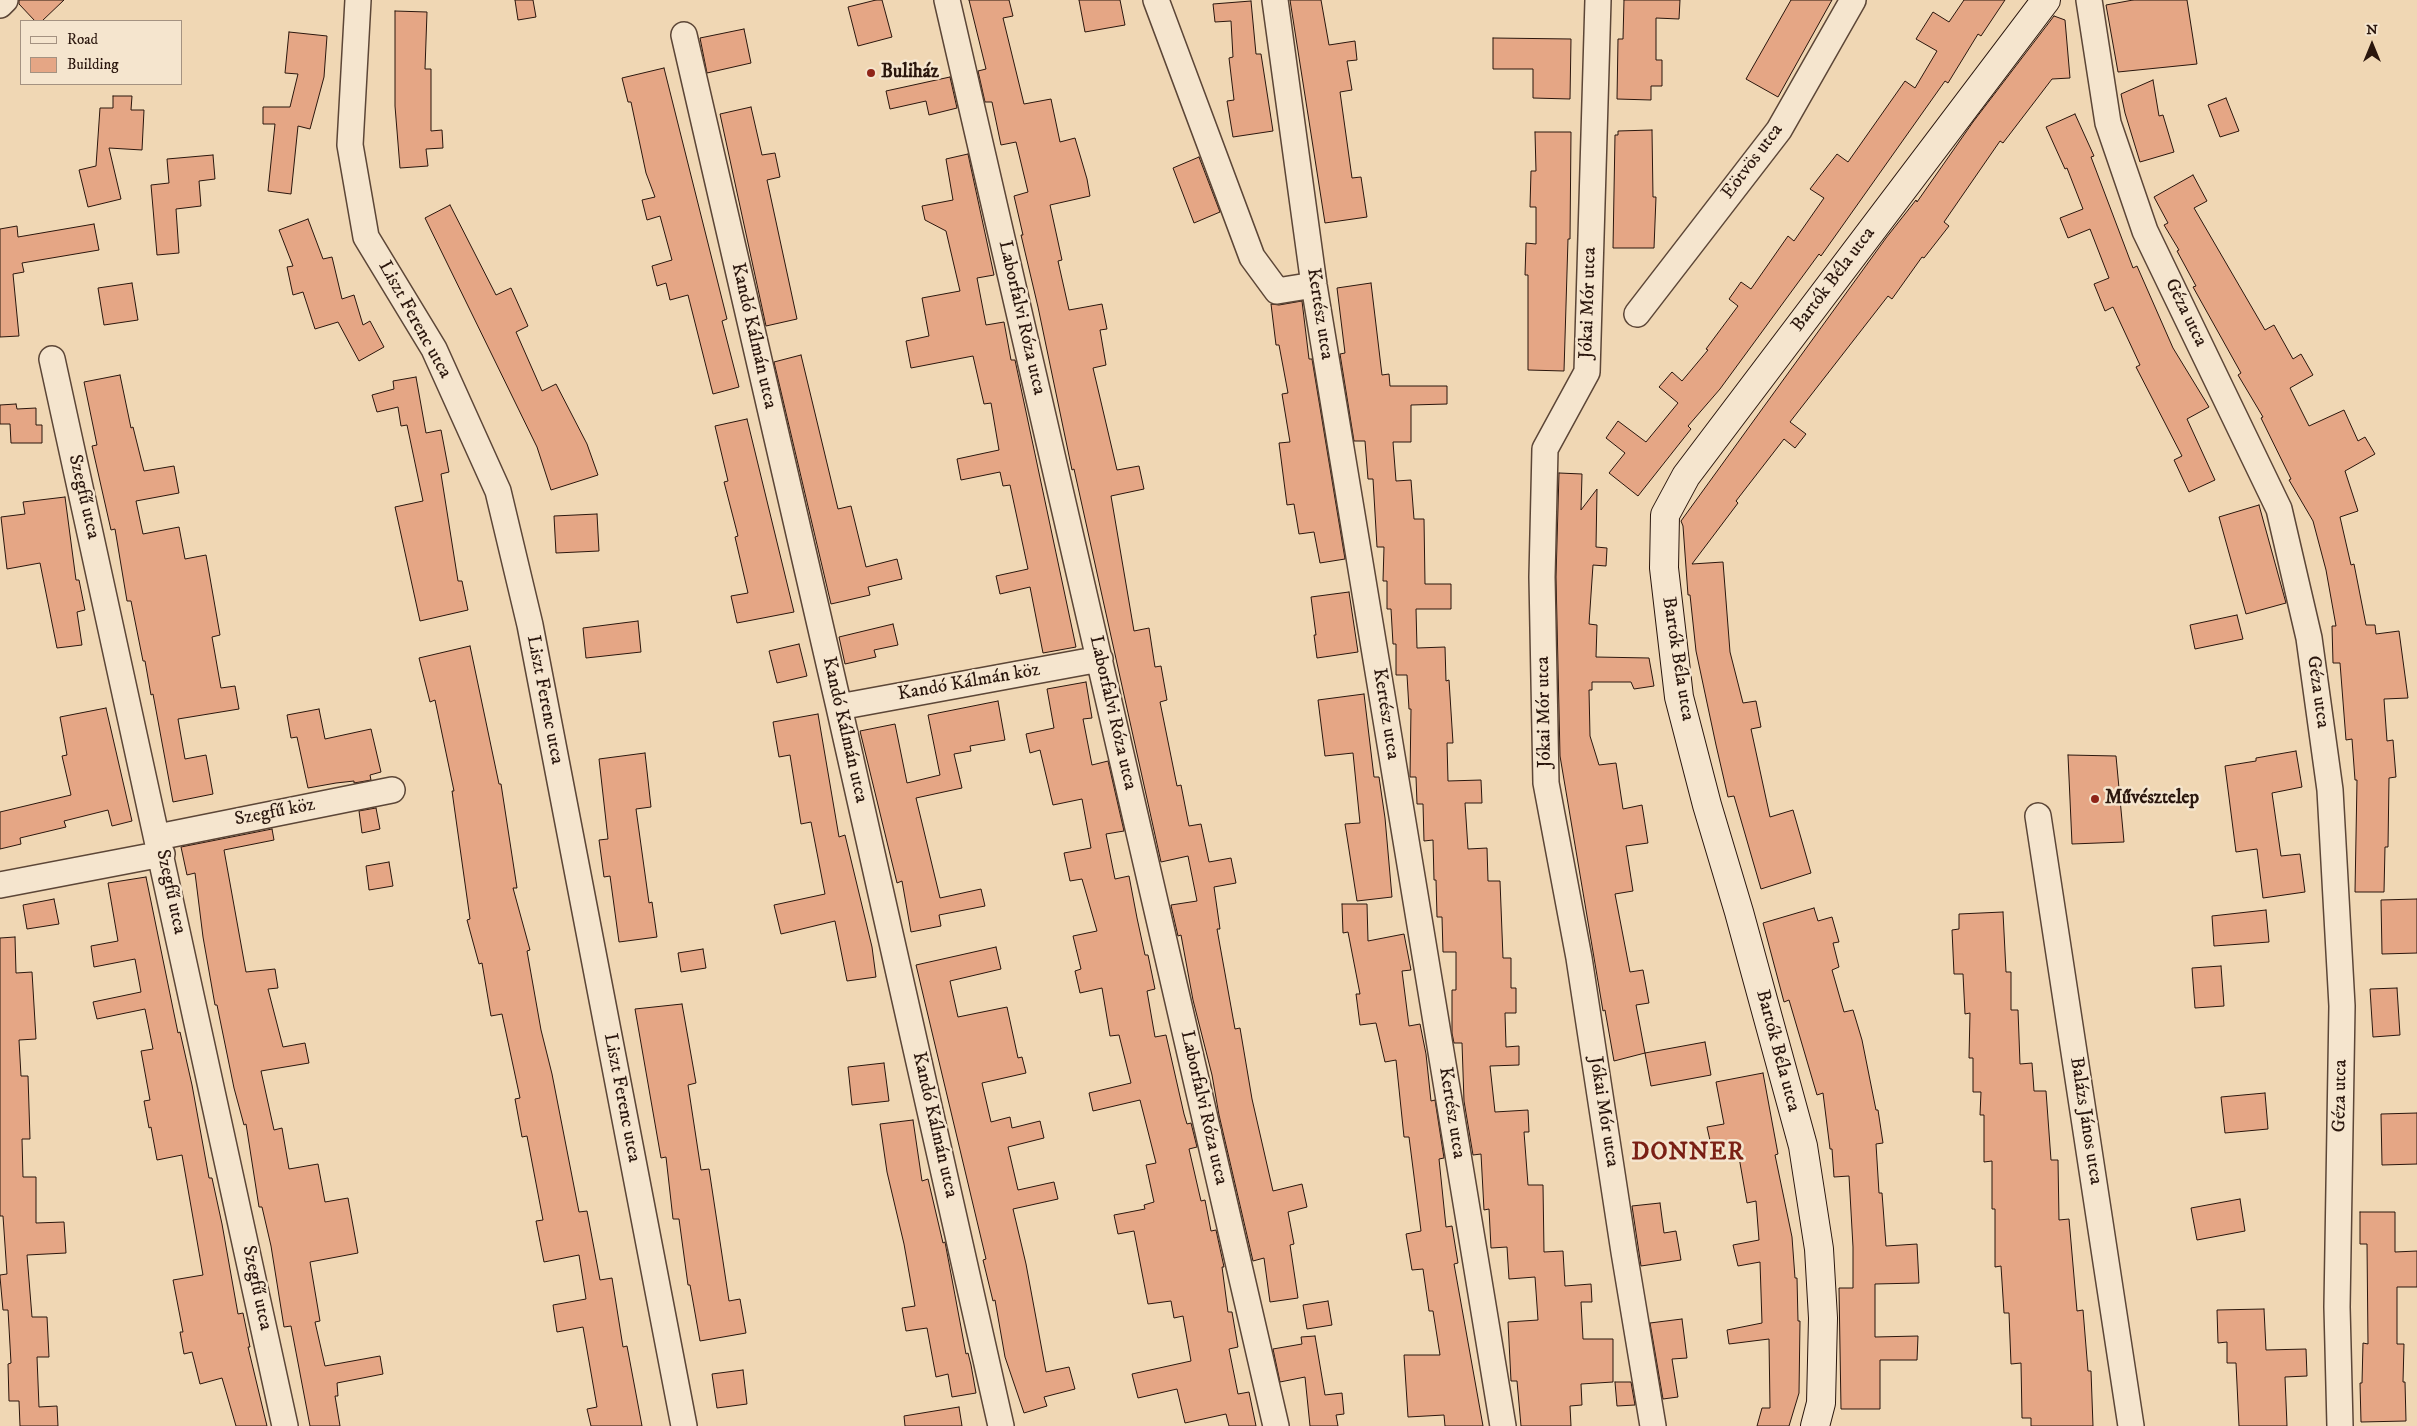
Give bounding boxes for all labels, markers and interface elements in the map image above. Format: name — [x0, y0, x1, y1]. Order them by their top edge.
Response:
legend — [20, 20, 182, 85]
north arrow — [2347, 20, 2397, 70]
text: N — [2366, 21, 2378, 39]
text: Road — [67, 30, 98, 49]
text: Building — [67, 55, 119, 74]
place label: Buliház — [881, 62, 939, 84]
marker: Buliház — [865, 67, 877, 79]
street label: Eötvös utca — [1717, 120, 1789, 204]
street label: Bartók Béla utca — [1787, 223, 1881, 337]
street label: Laborfalvi Róza utca — [992, 239, 1050, 397]
street label: Jókai Mór utca — [1576, 247, 1602, 359]
street label: Liszt Ferenc utca — [372, 257, 456, 383]
street label: Kandó Kálmán utca — [725, 261, 781, 411]
street label: Kertész utca — [1301, 267, 1337, 361]
street label: Géza utca — [2159, 275, 2211, 351]
street label: Szegfű utca — [62, 453, 104, 541]
street label: Bartók Béla utca — [1656, 595, 1698, 723]
street label: Liszt Ferenc utca — [520, 634, 568, 766]
street label: Laborfalvi Róza utca — [1083, 634, 1141, 792]
street label: Géza utca — [2301, 654, 2333, 730]
street label: Kandó Kálmán utca — [816, 655, 872, 805]
street label: Jókai Mór utca — [1533, 656, 1557, 768]
street label: Kandó Kálmán köz — [896, 659, 1042, 707]
street label: Kertész utca — [1367, 667, 1403, 761]
place label: Művésztelep — [2105, 788, 2199, 810]
marker: Művésztelep — [2089, 793, 2101, 805]
street label: Szegfű köz — [233, 794, 317, 832]
street label: Szegfű utca — [150, 848, 190, 936]
street label: Bartók Béla utca — [1750, 988, 1804, 1114]
street label: Laborfalvi Róza utca — [1174, 1029, 1232, 1187]
street label: Liszt Ferenc utca — [597, 1032, 645, 1164]
street label: Kandó Kálmán utca — [906, 1050, 962, 1200]
street label: Jókai Mór utca — [1583, 1055, 1623, 1169]
street label: Balázs János utca — [2064, 1056, 2106, 1186]
street label: Géza utca — [2329, 1059, 2353, 1133]
street label: Kertész utca — [1433, 1066, 1469, 1160]
district label: DONNER — [1631, 1140, 1745, 1168]
street label: Szegfű utca — [236, 1244, 276, 1332]

